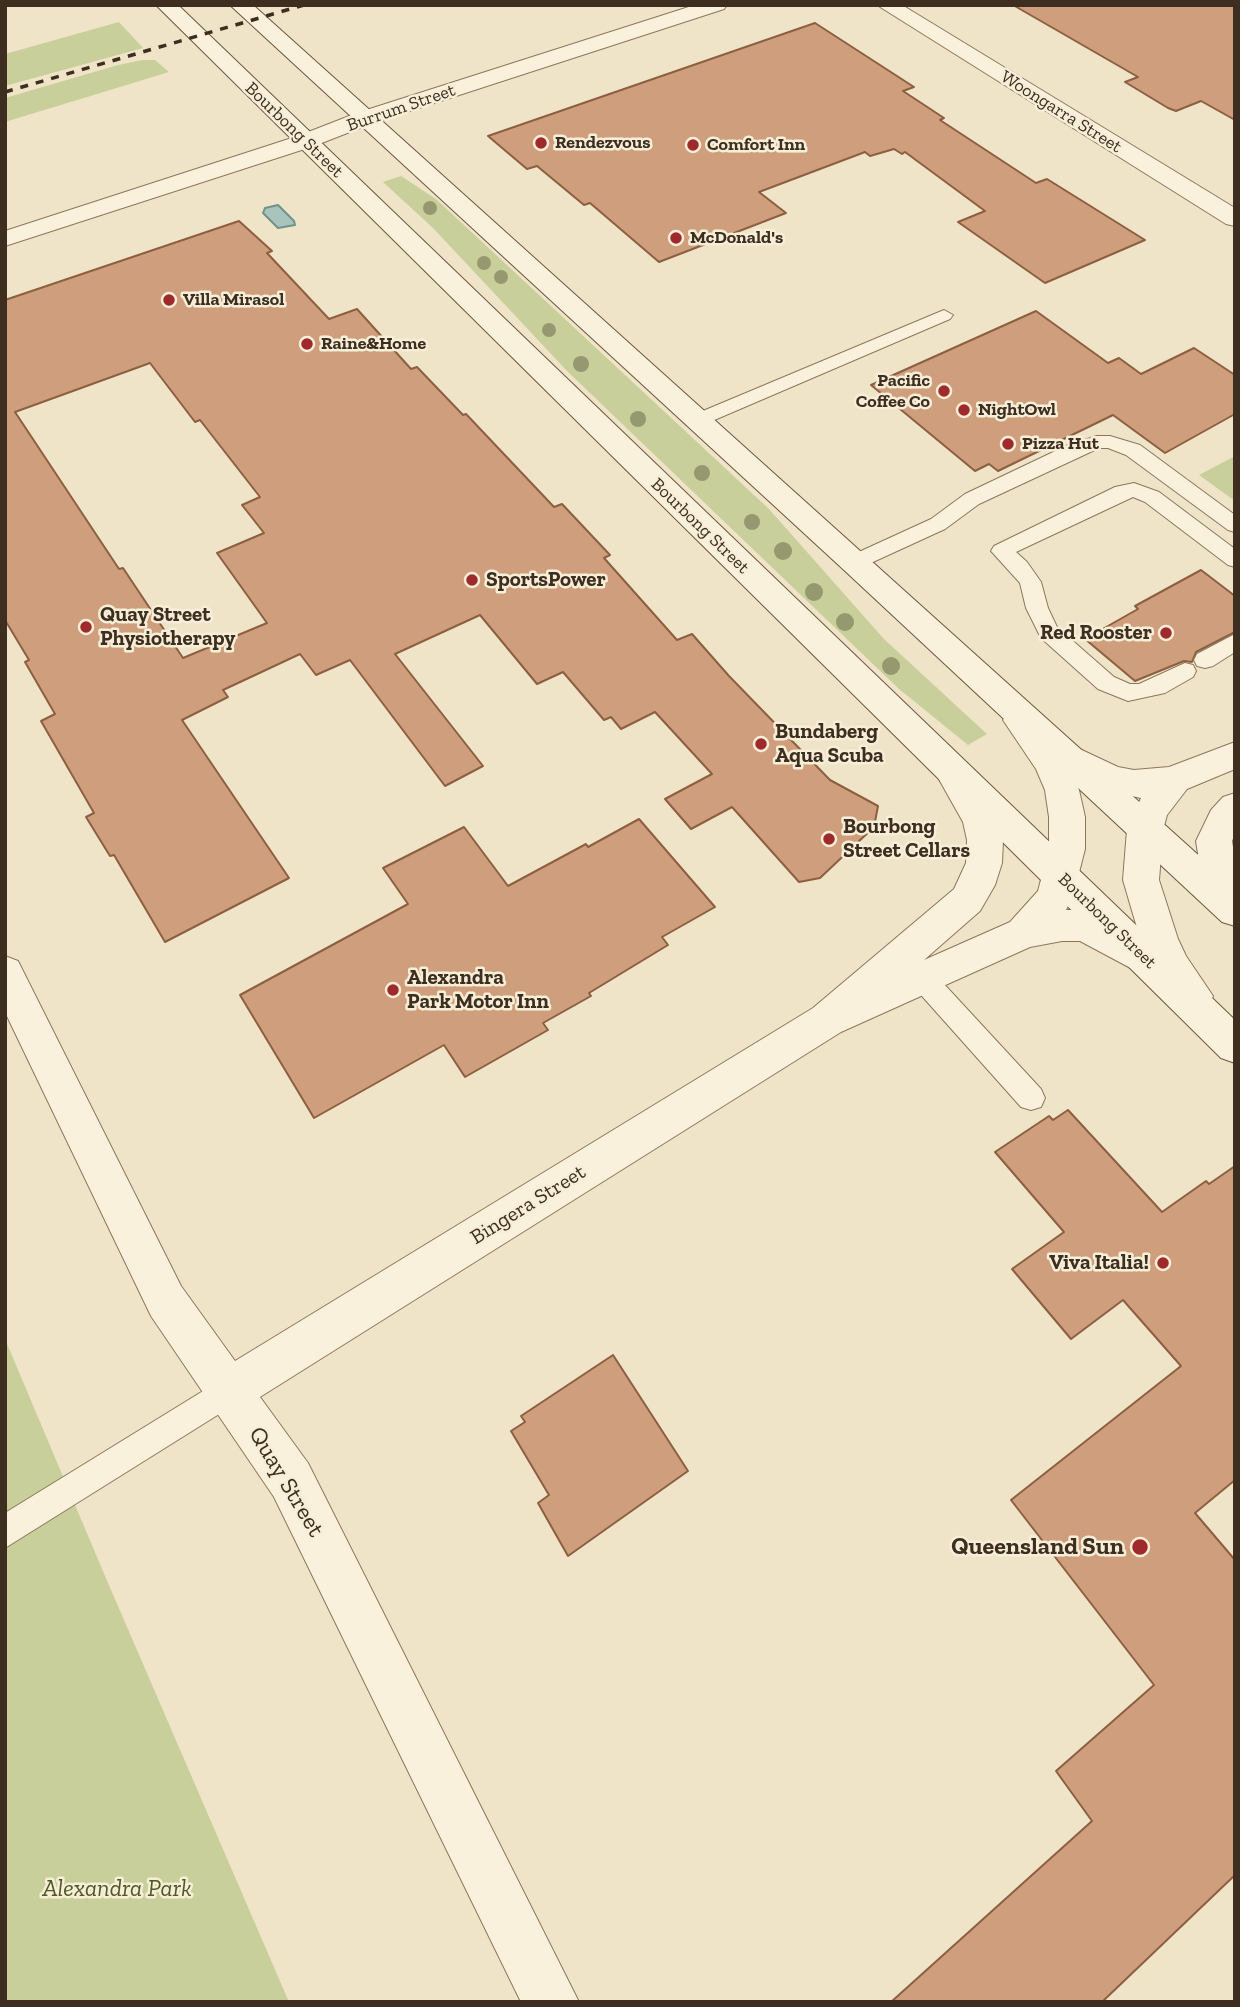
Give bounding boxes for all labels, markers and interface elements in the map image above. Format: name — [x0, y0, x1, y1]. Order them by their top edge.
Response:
street label: Woongarra Street — [996, 66, 1126, 158]
street label: Bourbong Street — [240, 78, 348, 182]
street label: Burrum Street — [344, 79, 458, 137]
place label: Rendezvous — [555, 132, 651, 154]
place label: Comfort Inn — [707, 134, 805, 156]
marker: Rendezvous — [533, 135, 549, 151]
marker: Comfort Inn — [685, 137, 701, 153]
place label: McDonald's — [690, 227, 783, 249]
marker: McDonald's — [668, 230, 684, 246]
place label: Villa Mirasol — [183, 289, 284, 311]
marker: Villa Mirasol — [161, 292, 177, 308]
place label: Raine&Home — [321, 333, 426, 355]
marker: Raine&Home — [299, 336, 315, 352]
place label: Pacific Coffee Co — [856, 370, 930, 412]
marker: Pacific Coffee Co — [936, 383, 952, 399]
place label: NightOwl — [978, 399, 1056, 421]
marker: NightOwl — [956, 402, 972, 418]
place label: Pizza Hut — [1022, 433, 1099, 455]
marker: Pizza Hut — [1000, 436, 1016, 452]
street label: Bourbong Street — [646, 474, 754, 578]
place label: SportsPower — [486, 567, 606, 593]
marker: SportsPower — [464, 572, 480, 588]
place label: Quay Street Physiotherapy — [100, 602, 235, 652]
marker: Quay Street Physiotherapy — [78, 619, 94, 635]
place label: Red Rooster — [1040, 620, 1152, 646]
marker: Red Rooster — [1158, 625, 1174, 641]
place label: Bundaberg Aqua Scuba — [775, 719, 884, 769]
marker: Bundaberg Aqua Scuba — [753, 736, 769, 752]
place label: Bourbong Street Cellars — [843, 814, 970, 864]
marker: Bourbong Street Cellars — [821, 831, 837, 847]
street label: Bourbong Street — [1053, 869, 1161, 973]
place label: Alexandra Park Motor Inn — [407, 965, 549, 1015]
marker: Alexandra Park Motor Inn — [385, 982, 401, 998]
street label: Bingera Street — [466, 1160, 590, 1250]
place label: Viva Italia! — [1049, 1250, 1149, 1276]
marker: Viva Italia! — [1155, 1255, 1171, 1271]
street label: Quay Street — [242, 1422, 330, 1542]
place label: Queensland Sun — [951, 1533, 1124, 1561]
marker: Queensland Sun — [1130, 1537, 1150, 1557]
park label: Alexandra Park — [42, 1875, 192, 1903]

